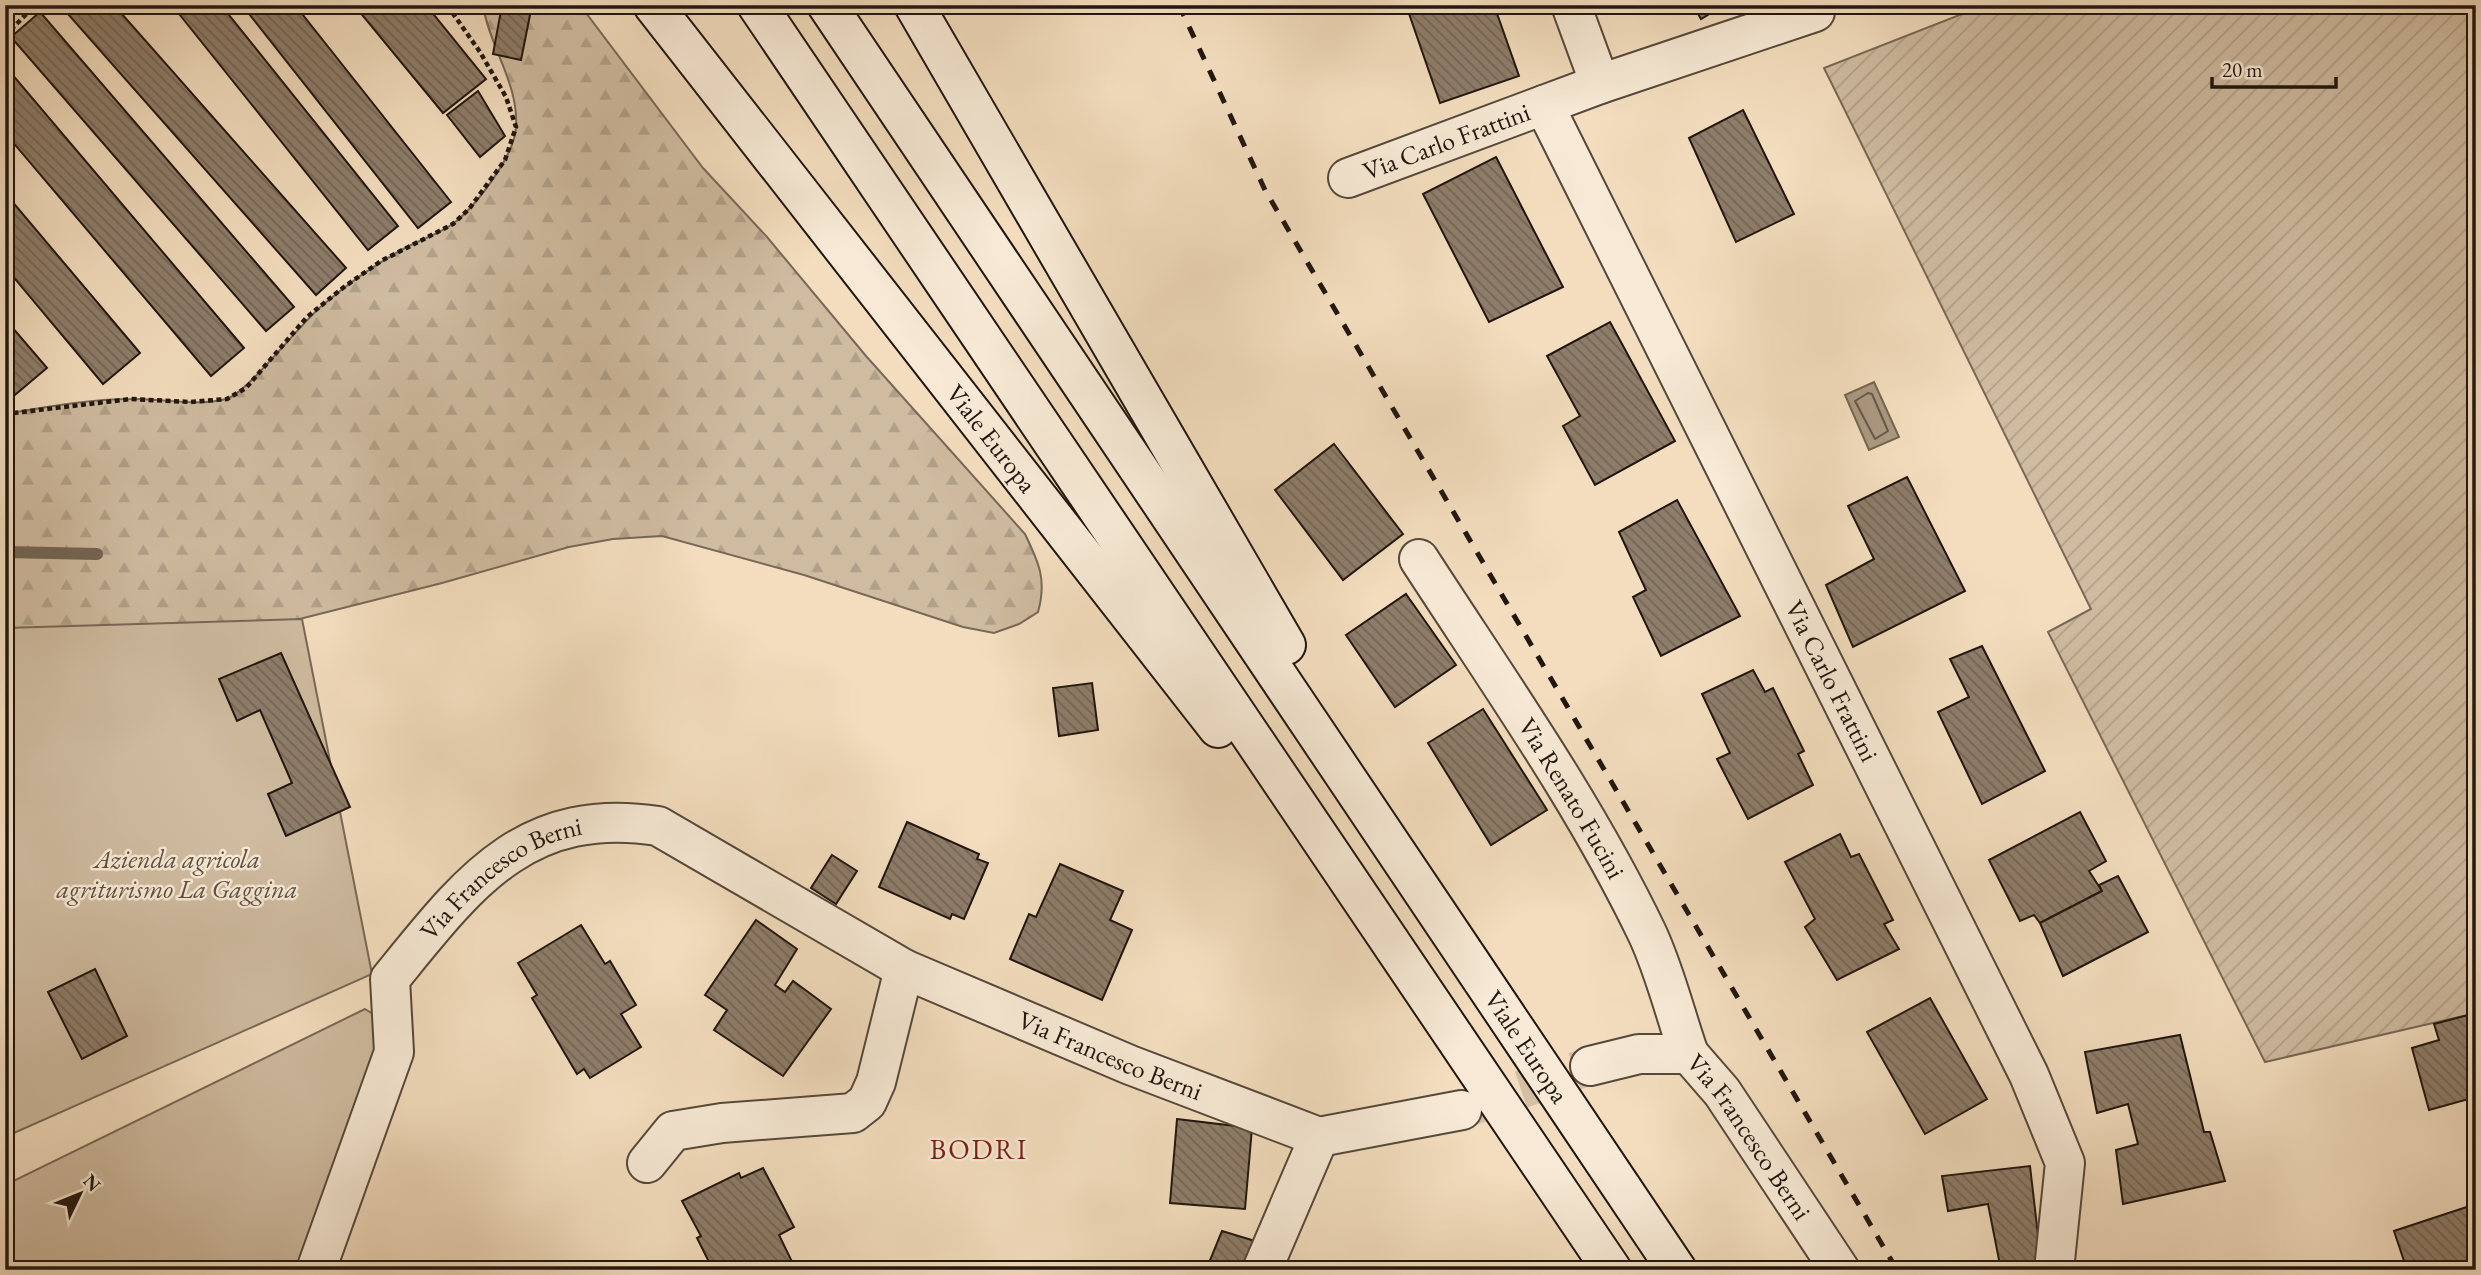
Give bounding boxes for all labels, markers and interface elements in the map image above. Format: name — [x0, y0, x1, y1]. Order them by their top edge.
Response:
scale bar — [2212, 46, 2336, 90]
text: 20 m — [2222, 56, 2263, 83]
street label: Via Carlo Frattini — [1358, 95, 1535, 188]
street label: Viale Europa — [939, 377, 1045, 500]
street label: Via Carlo Frattini — [1777, 595, 1887, 767]
street label: Via Renato Fucini — [1510, 711, 1633, 885]
street label: Via Francesco Berni — [412, 809, 585, 947]
park label: Azienda agricola agriturismo La Gaggina — [56, 842, 297, 906]
street label: Viale Europa — [1477, 984, 1577, 1110]
street label: Via Francesco Berni — [1013, 1002, 1207, 1108]
street label: Via Francesco Berni — [1679, 1046, 1819, 1227]
district label: BODRI — [930, 1131, 1028, 1167]
north arrow — [46, 1160, 116, 1230]
text: N — [78, 1169, 107, 1197]

